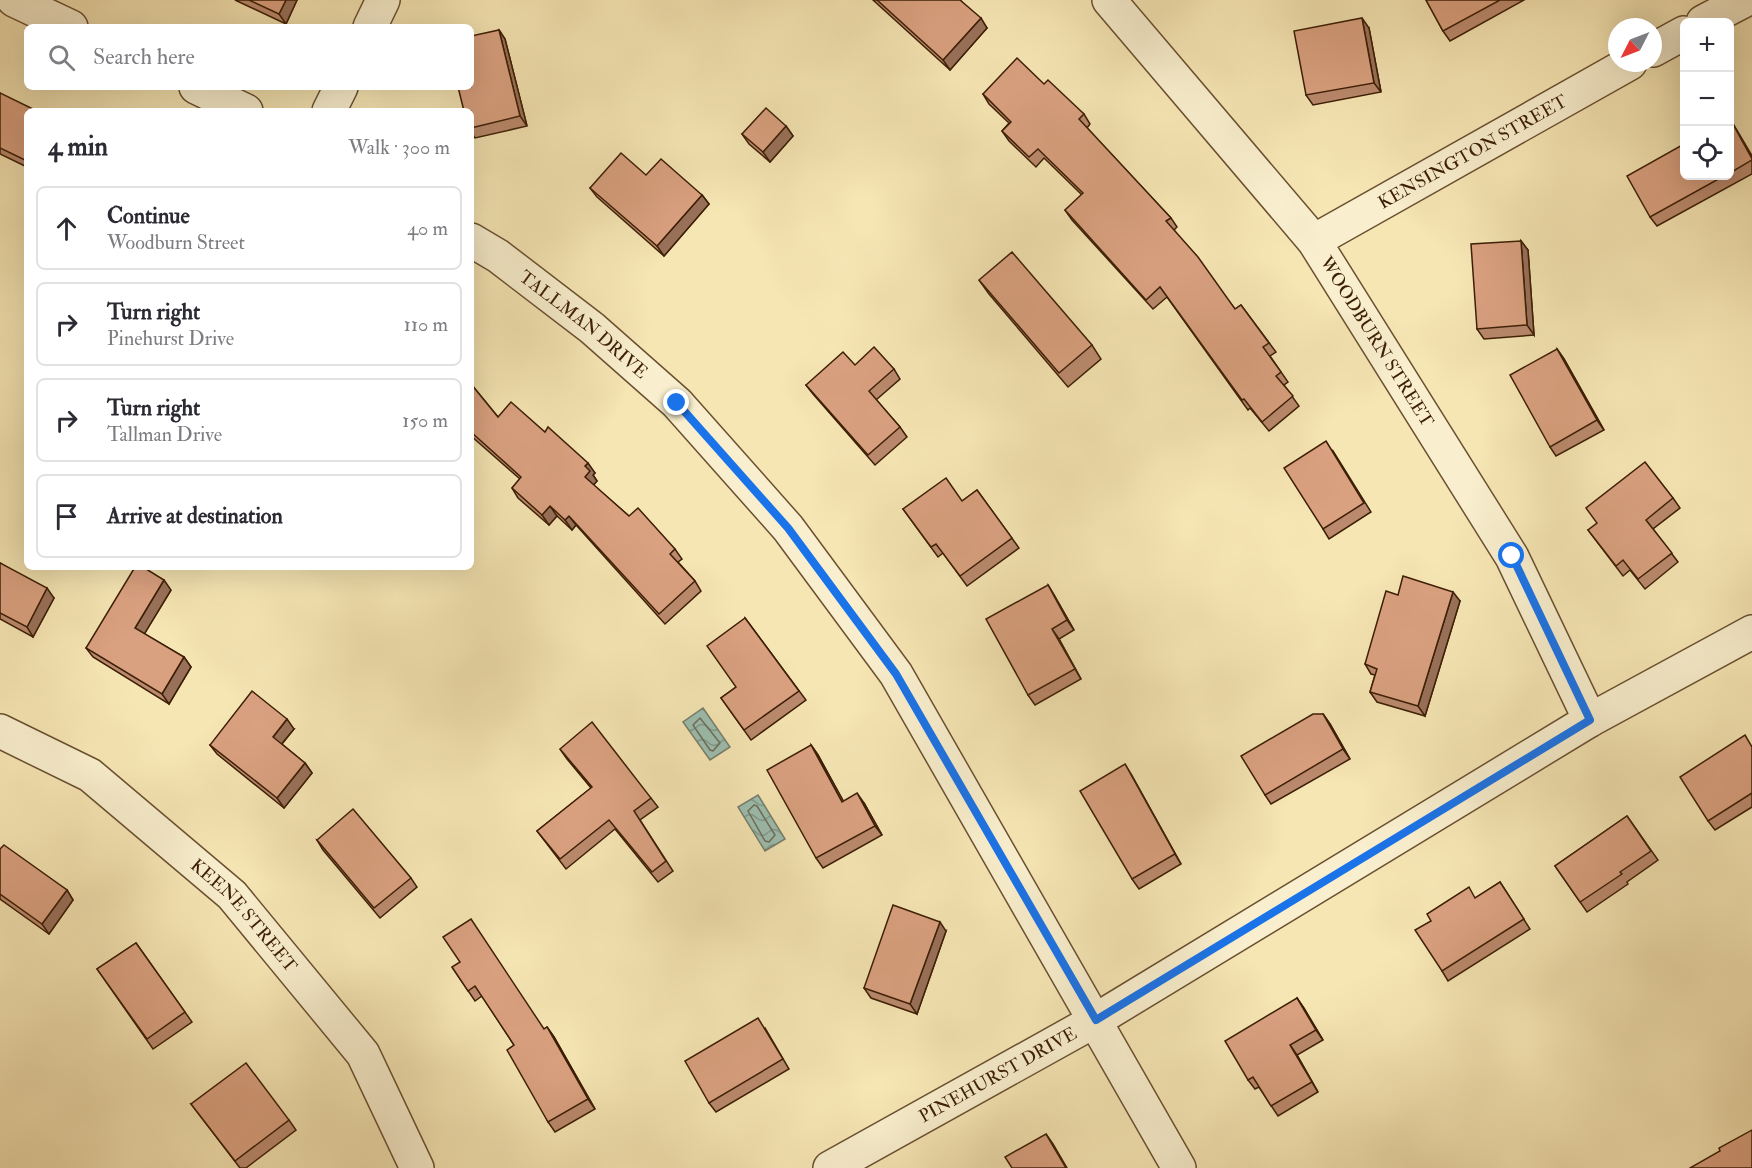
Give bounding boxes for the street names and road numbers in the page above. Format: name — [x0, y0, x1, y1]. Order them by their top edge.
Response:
street label: KENSINGTON STREET — [1374, 89, 1572, 214]
street label: WOODBURN STREET — [1314, 251, 1439, 432]
street label: TALLMAN DRIVE — [514, 265, 652, 384]
street label: KEENE STREET — [186, 854, 302, 978]
street label: PINEHURST DRIVE — [915, 1022, 1081, 1128]

